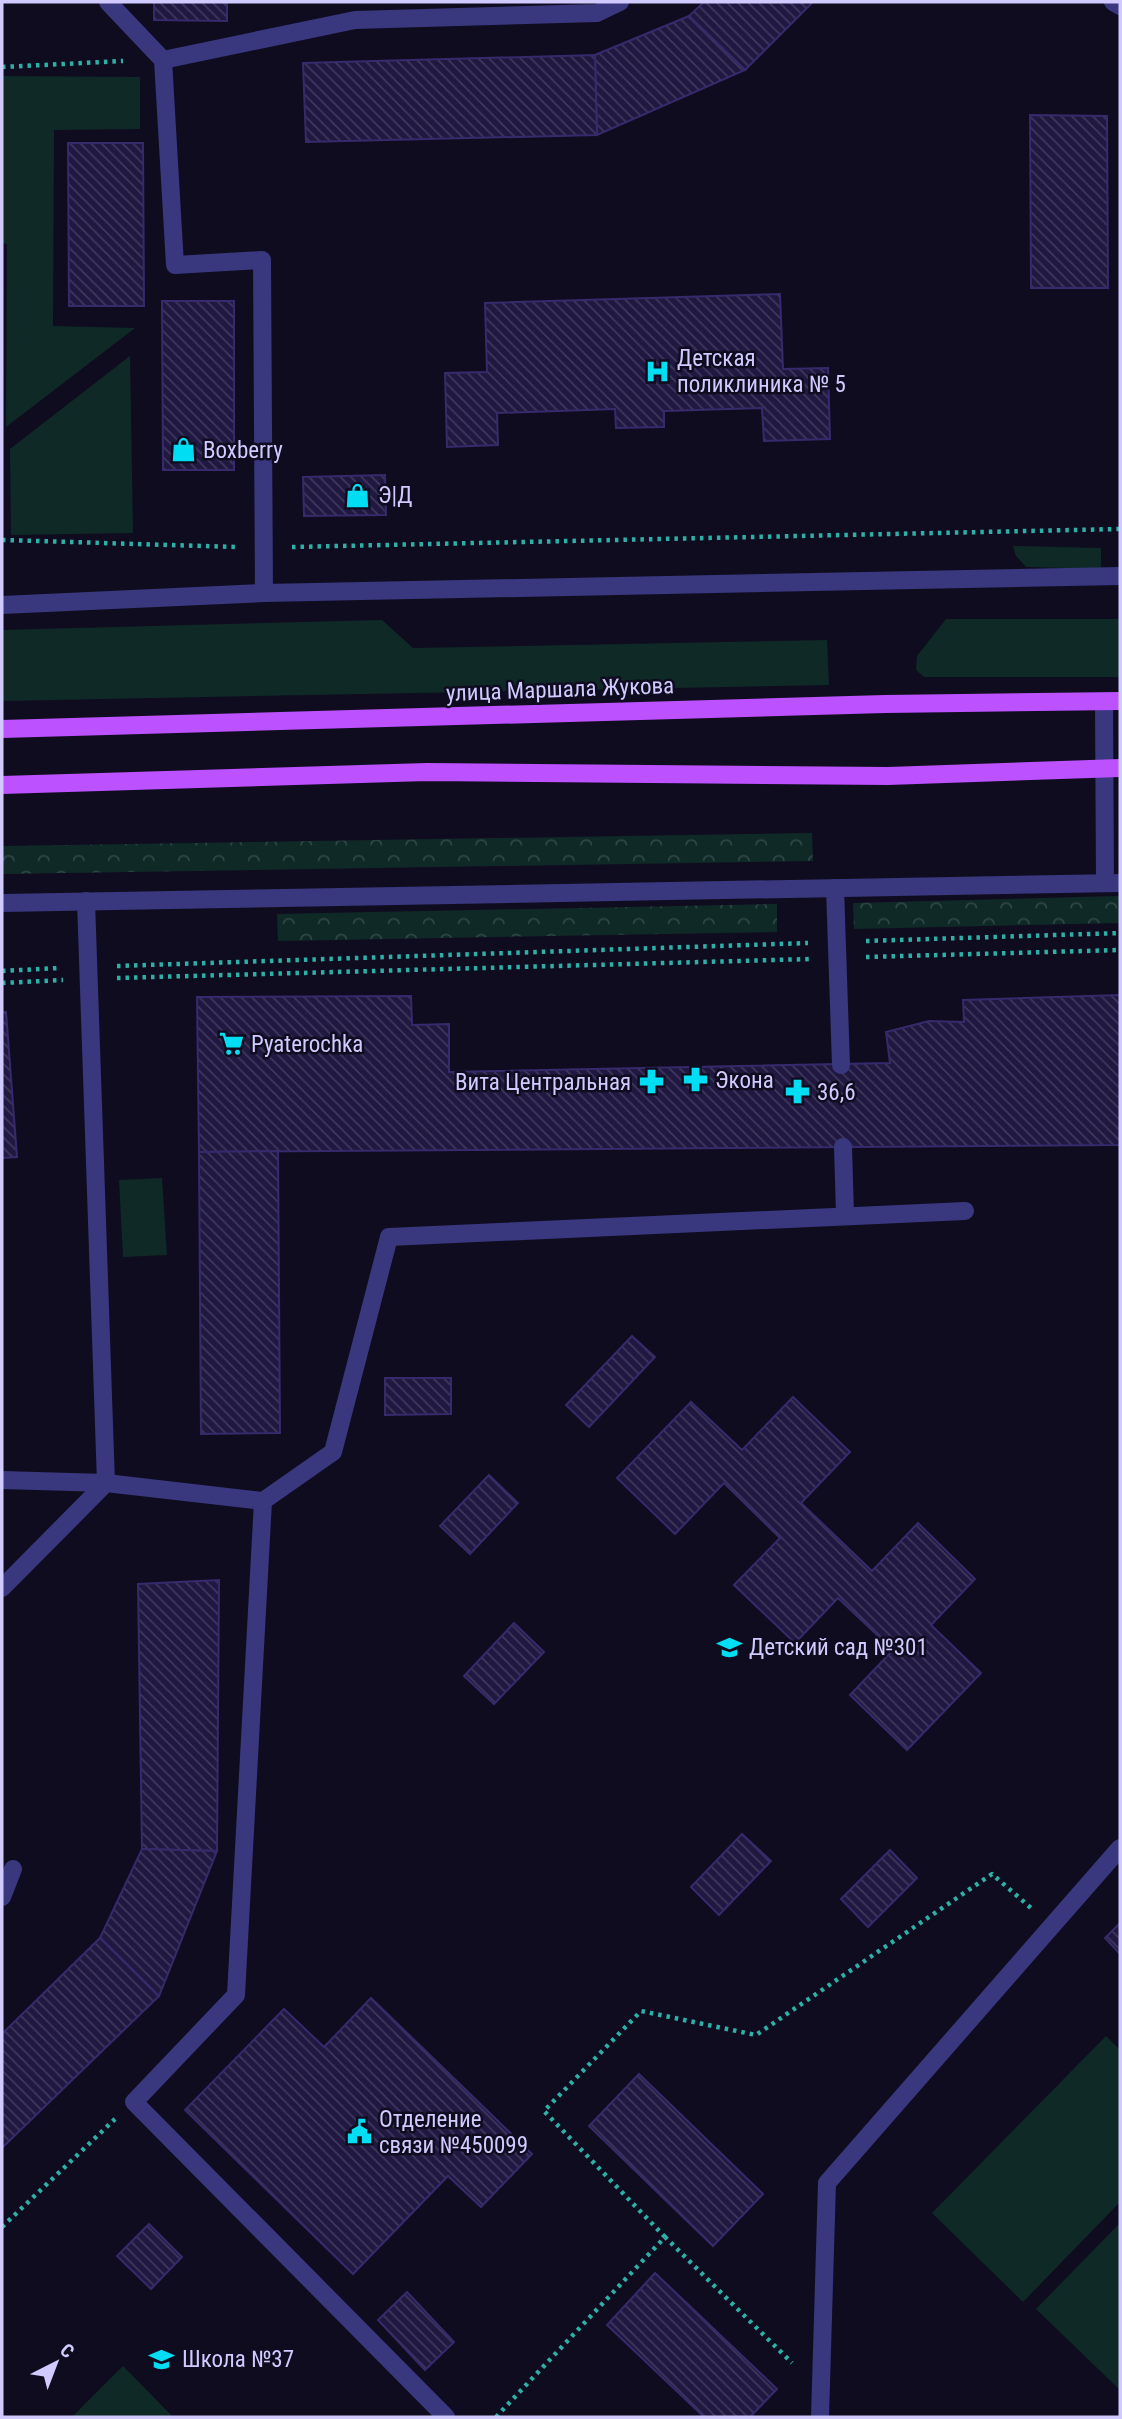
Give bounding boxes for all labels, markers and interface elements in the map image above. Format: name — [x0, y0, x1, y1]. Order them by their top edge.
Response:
place label: Детская поликлиника № 5 — [677, 345, 846, 398]
hospital icon: Детская поликлиника № 5 — [643, 357, 671, 385]
shop icon: Boxberry — [169, 436, 197, 464]
place label: Boxberry — [203, 437, 283, 464]
shop icon: Э|Д — [344, 481, 372, 509]
place label: Э|Д — [378, 482, 412, 509]
street label: улица Маршала Жукова — [445, 672, 675, 707]
supermarket icon: Pyaterochka — [217, 1030, 245, 1058]
place label: Pyaterochka — [251, 1031, 363, 1058]
pharmacy icon: Экона — [681, 1066, 709, 1094]
place label: Экона — [715, 1067, 774, 1094]
pharmacy icon: Вита Центральная — [637, 1068, 665, 1096]
place label: Вита Центральная — [455, 1069, 631, 1096]
pharmacy icon: 36,6 — [783, 1078, 811, 1106]
place label: 36,6 — [817, 1079, 856, 1106]
school or university icon: Детский сад №301 — [715, 1633, 743, 1661]
place label: Детский сад №301 — [749, 1634, 928, 1661]
place label: Отделение связи №450099 — [379, 2106, 528, 2159]
public building icon: Отделение связи №450099 — [345, 2118, 373, 2146]
north arrow — [21, 2328, 91, 2398]
text: С — [55, 2339, 79, 2363]
school or university icon: Школа №37 — [148, 2345, 176, 2373]
place label: Школа №37 — [182, 2346, 294, 2373]

